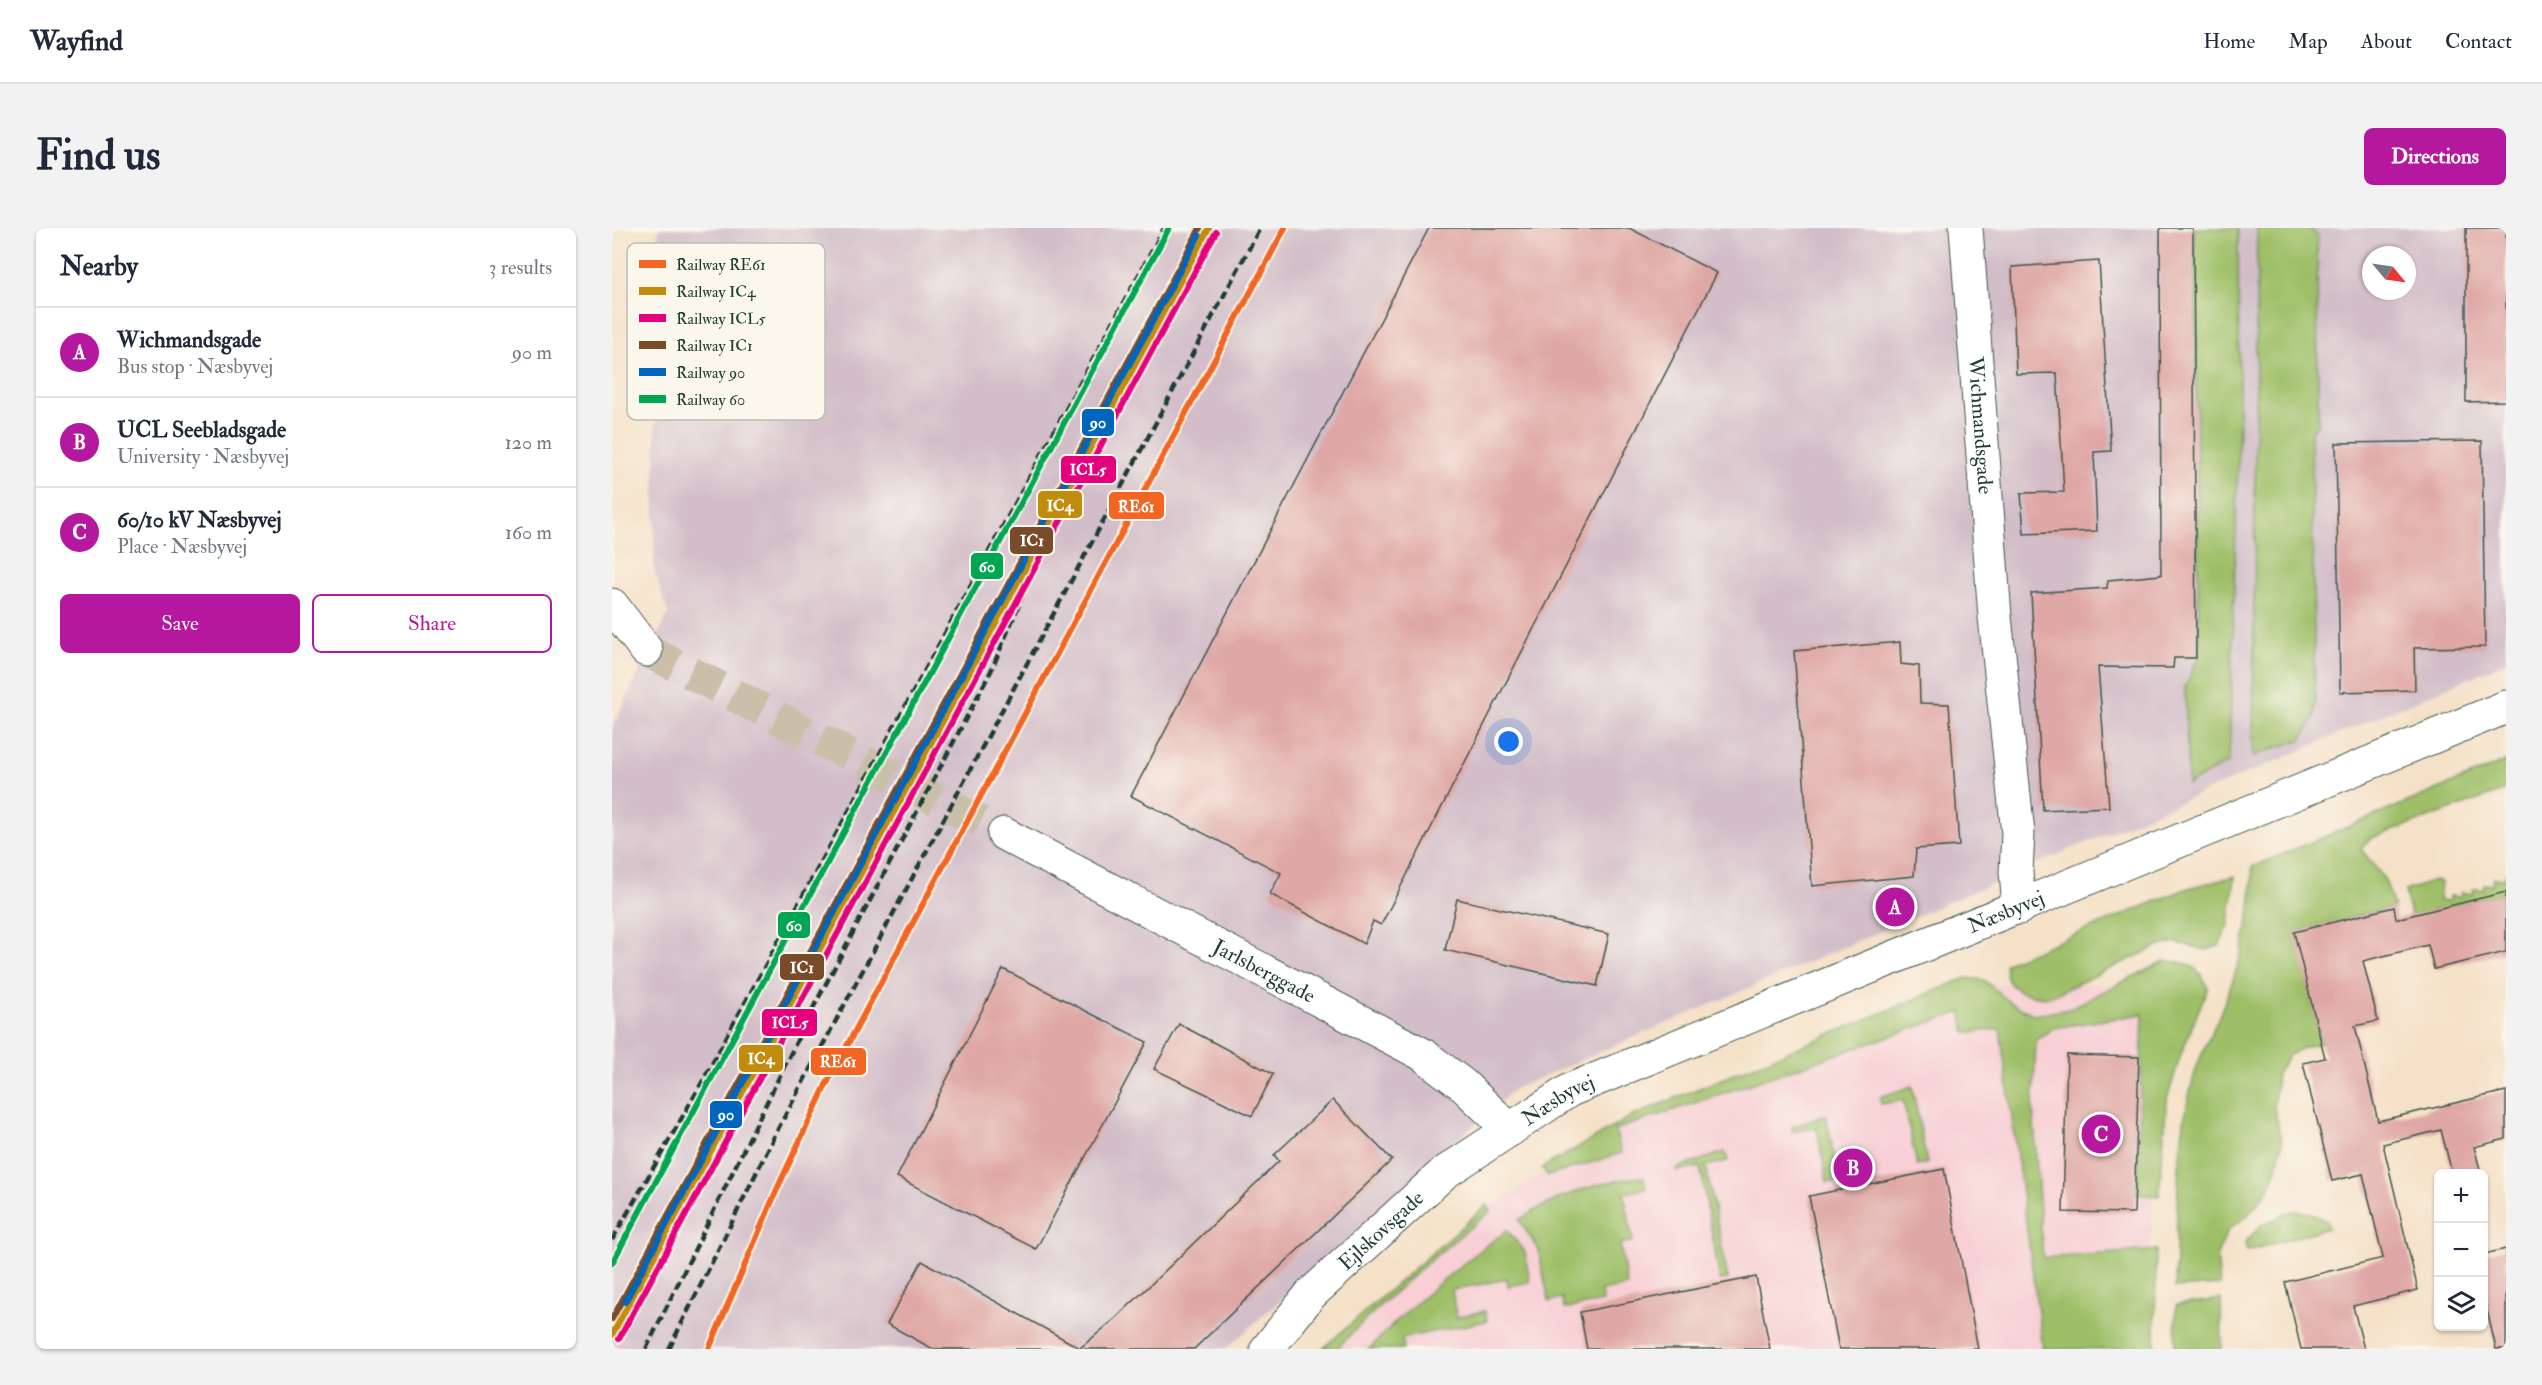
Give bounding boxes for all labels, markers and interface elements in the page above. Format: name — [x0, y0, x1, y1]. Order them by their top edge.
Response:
text: Wayfind — [30, 24, 123, 59]
text: Home — [2203, 28, 2255, 55]
text: Map — [2288, 28, 2328, 55]
text: About — [2361, 28, 2412, 55]
text: Contact — [2445, 28, 2512, 55]
button: Directions — [2364, 128, 2506, 185]
text: Find us — [36, 130, 160, 182]
legend — [627, 243, 825, 420]
north arrow — [2362, 246, 2416, 300]
text: Nearby — [60, 251, 138, 283]
text: 3 results — [489, 255, 552, 280]
text: Railway RE61 — [676, 255, 766, 275]
text: Railway IC4 — [676, 282, 757, 302]
text: Railway ICL5 — [676, 309, 766, 329]
text: Wichmandsgade — [117, 326, 261, 354]
text: Railway IC1 — [676, 336, 753, 356]
text: A — [73, 340, 86, 365]
text: 90 m — [512, 340, 552, 365]
text: Bus stop · Næsbyvej — [117, 354, 273, 379]
street label: Wichmandsgade — [1962, 355, 1999, 495]
text: Railway 90 — [676, 363, 745, 383]
text: Railway 60 — [676, 390, 745, 410]
line badge: 90 — [1081, 408, 1115, 437]
text: 90 — [1088, 413, 1106, 433]
text: UCL Seebladsgade — [117, 416, 286, 444]
text: B — [73, 430, 86, 455]
text: 120 m — [505, 430, 552, 455]
text: University · Næsbyvej — [117, 444, 289, 469]
line badge: ICL5 — [1060, 455, 1117, 484]
text: ICL5 — [1070, 460, 1107, 480]
line badge: IC4 — [1037, 490, 1083, 519]
line badge: RE61 — [1108, 491, 1165, 520]
text: IC4 — [1047, 496, 1075, 516]
text: RE61 — [1118, 497, 1155, 517]
text: 60/10 kV Næsbyvej — [117, 506, 282, 534]
text: C — [72, 520, 87, 545]
text: 160 m — [505, 520, 552, 545]
line badge: IC1 — [1009, 526, 1054, 555]
text: IC1 — [1020, 531, 1044, 551]
text: Place · Næsbyvej — [117, 534, 247, 559]
line badge: 60 — [970, 552, 1004, 580]
text: 60 — [979, 557, 995, 577]
button: Save — [60, 594, 300, 653]
button: Share — [312, 594, 552, 653]
your location — [1494, 727, 1523, 756]
pin: A — [1876, 884, 1914, 930]
street label: Næsbyvej — [1964, 884, 2048, 940]
line badge: 60 — [777, 911, 811, 939]
text: 60 — [786, 916, 802, 936]
street label: Jarlsberggade — [1207, 933, 1320, 1010]
line badge: IC1 — [779, 953, 825, 981]
text: IC1 — [790, 958, 814, 978]
line badge: ICL5 — [761, 1008, 818, 1037]
text: ICL5 — [772, 1013, 809, 1033]
line badge: IC4 — [738, 1044, 784, 1073]
line badge: RE61 — [810, 1047, 867, 1076]
text: IC4 — [748, 1049, 776, 1069]
text: RE61 — [820, 1052, 857, 1072]
street label: Næsbyvej — [1517, 1069, 1598, 1132]
line badge: 90 — [709, 1100, 743, 1129]
text: 90 — [716, 1105, 734, 1125]
pin: C — [2082, 1112, 2120, 1156]
pin: B — [1834, 1146, 1872, 1190]
map controls — [2434, 1169, 2488, 1331]
button: + — [2434, 1169, 2488, 1223]
street label: Ejlskovsgade — [1333, 1185, 1430, 1277]
button: − — [2434, 1223, 2488, 1277]
button: layers — [2434, 1277, 2488, 1331]

